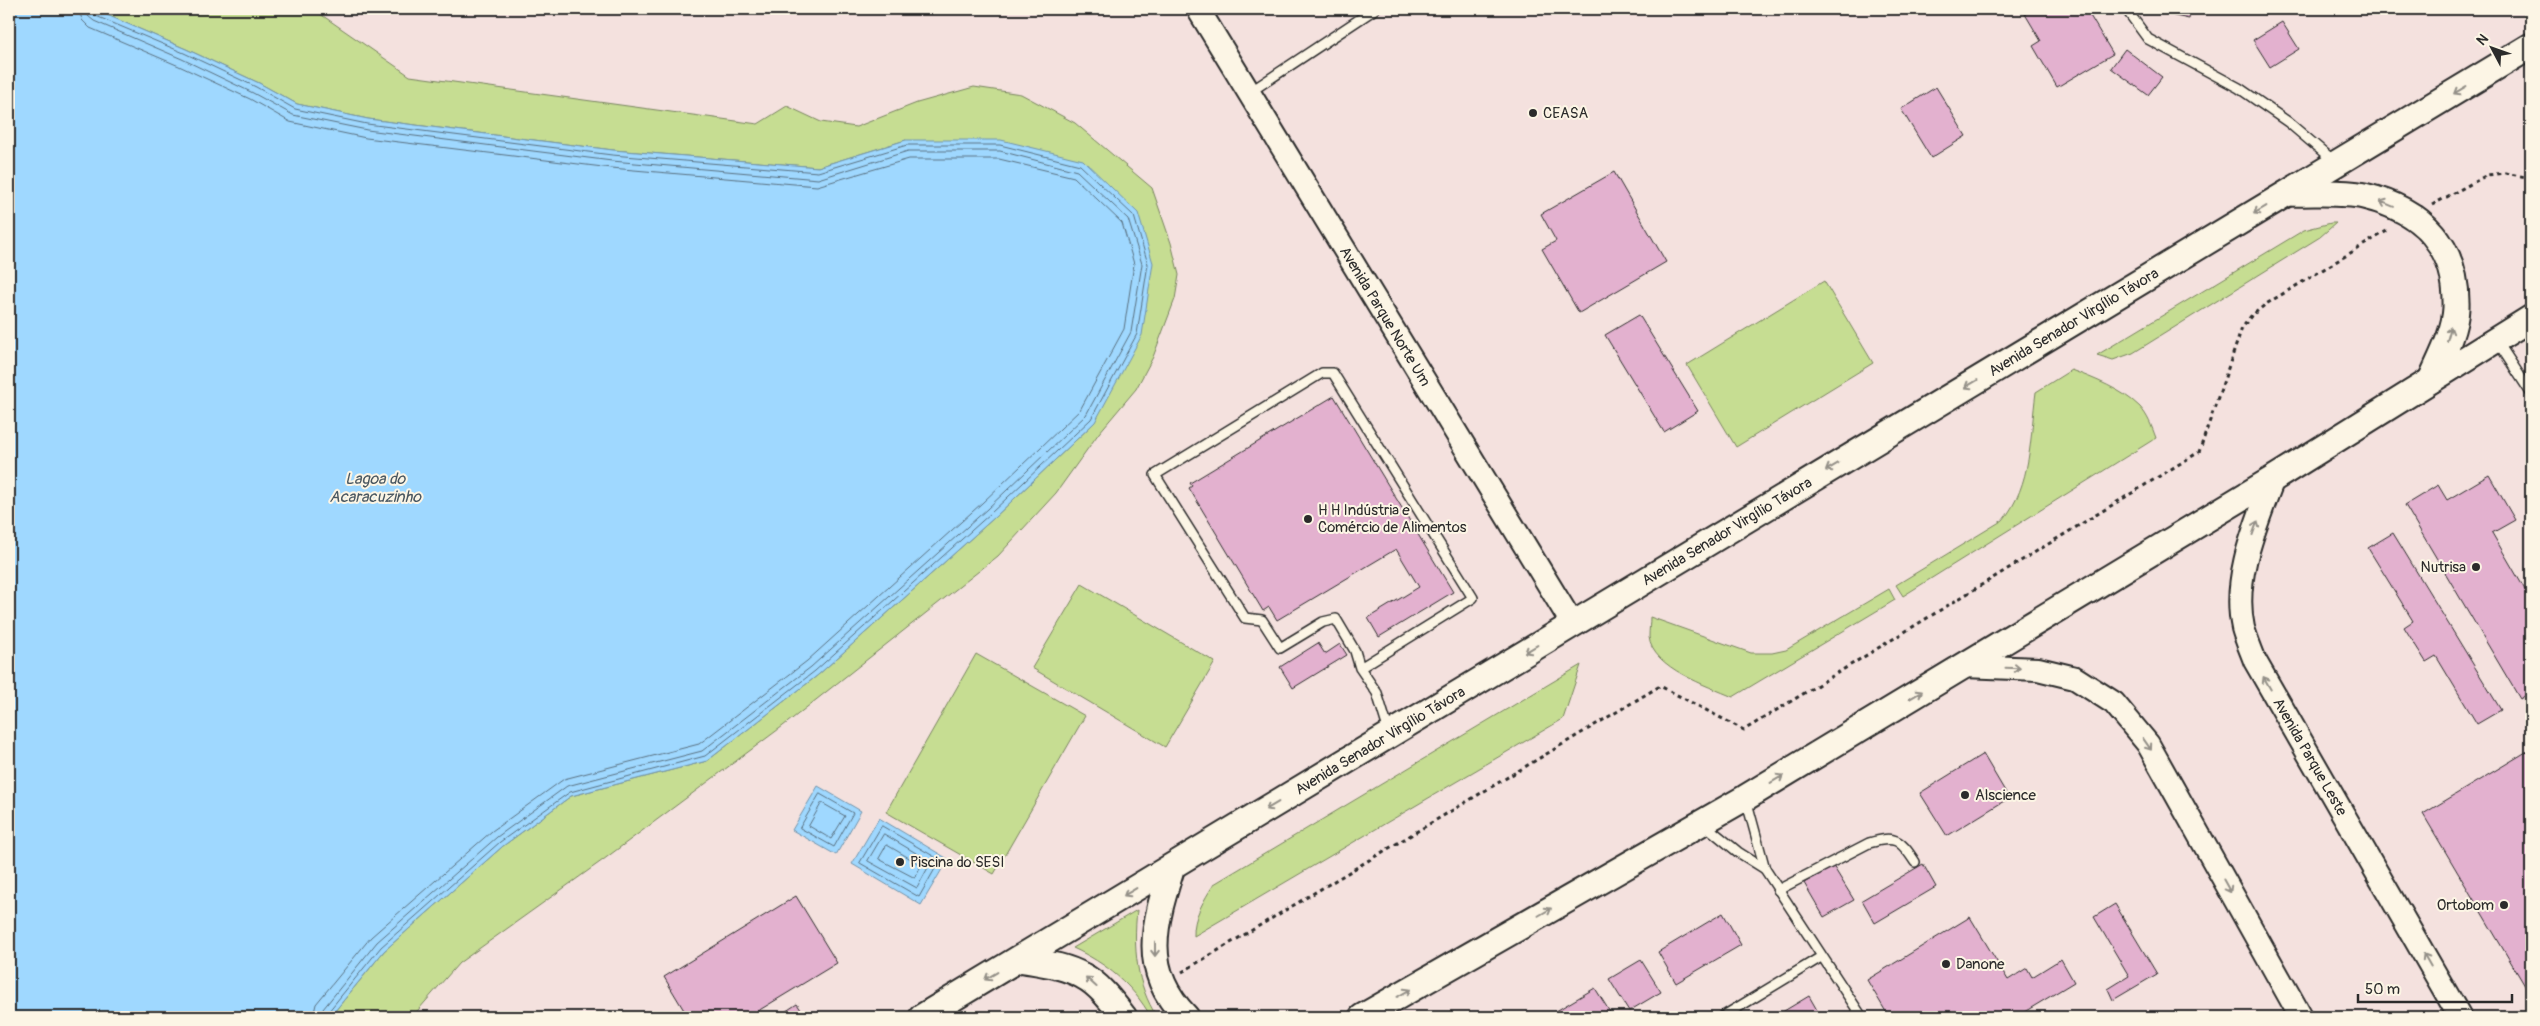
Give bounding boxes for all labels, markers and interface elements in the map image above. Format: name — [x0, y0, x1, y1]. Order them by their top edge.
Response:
north arrow — [2468, 22, 2518, 72]
text: N — [2473, 31, 2492, 49]
one-way arrow — [2453, 85, 2467, 95]
place label: CEASA — [1543, 104, 1589, 123]
marker: CEASA — [1527, 107, 1539, 119]
one-way arrow — [2380, 199, 2395, 208]
one-way arrow — [2254, 205, 2268, 215]
street label: Avenida Parque Norte Um — [1335, 243, 1435, 390]
street label: Avenida Senador Virgílio Távora — [1985, 263, 2162, 381]
one-way arrow — [2445, 327, 2455, 343]
one-way arrow — [1965, 379, 1979, 389]
one-way arrow — [1825, 463, 1839, 473]
water label: Lagoa do Acaracuzinho — [329, 469, 422, 507]
street label: Avenida Senador Virgílio Távora — [1638, 473, 1815, 590]
place label: H H Indústria e Comércio de Alimentos — [1318, 501, 1467, 537]
marker: H H Indústria e Comércio de Alimentos — [1302, 513, 1314, 525]
one-way arrow — [2251, 520, 2260, 536]
place label: Nutrisa — [2421, 558, 2466, 577]
marker: Nutrisa — [2470, 561, 2482, 573]
one-way arrow — [1524, 644, 1538, 654]
one-way arrow — [2004, 663, 2020, 672]
one-way arrow — [2262, 676, 2272, 690]
street label: Avenida Senador Virgílio Távora — [1291, 682, 1469, 799]
one-way arrow — [1909, 689, 1923, 699]
street label: Avenida Parque Leste — [2269, 695, 2352, 820]
one-way arrow — [2142, 737, 2152, 751]
one-way arrow — [1770, 774, 1784, 784]
place label: Alscience — [1975, 786, 2037, 805]
marker: Alscience — [1959, 789, 1971, 801]
one-way arrow — [1266, 801, 1280, 811]
place label: Piscina do SESI — [910, 853, 1004, 872]
marker: Piscina do SESI — [894, 856, 906, 868]
one-way arrow — [2223, 878, 2233, 892]
one-way arrow — [1124, 888, 1138, 898]
place label: Ortobom — [2437, 896, 2494, 915]
marker: Ortobom — [2498, 899, 2510, 911]
one-way arrow — [1538, 907, 1553, 917]
one-way arrow — [1151, 940, 1160, 956]
one-way arrow — [2422, 953, 2432, 967]
place label: Danone — [1956, 955, 2005, 974]
marker: Danone — [1940, 958, 1952, 970]
one-way arrow — [984, 971, 998, 981]
scale bar — [2358, 971, 2511, 1003]
one-way arrow — [1084, 976, 1097, 988]
text: 50 m — [2365, 980, 2400, 999]
one-way arrow — [1397, 988, 1412, 998]

